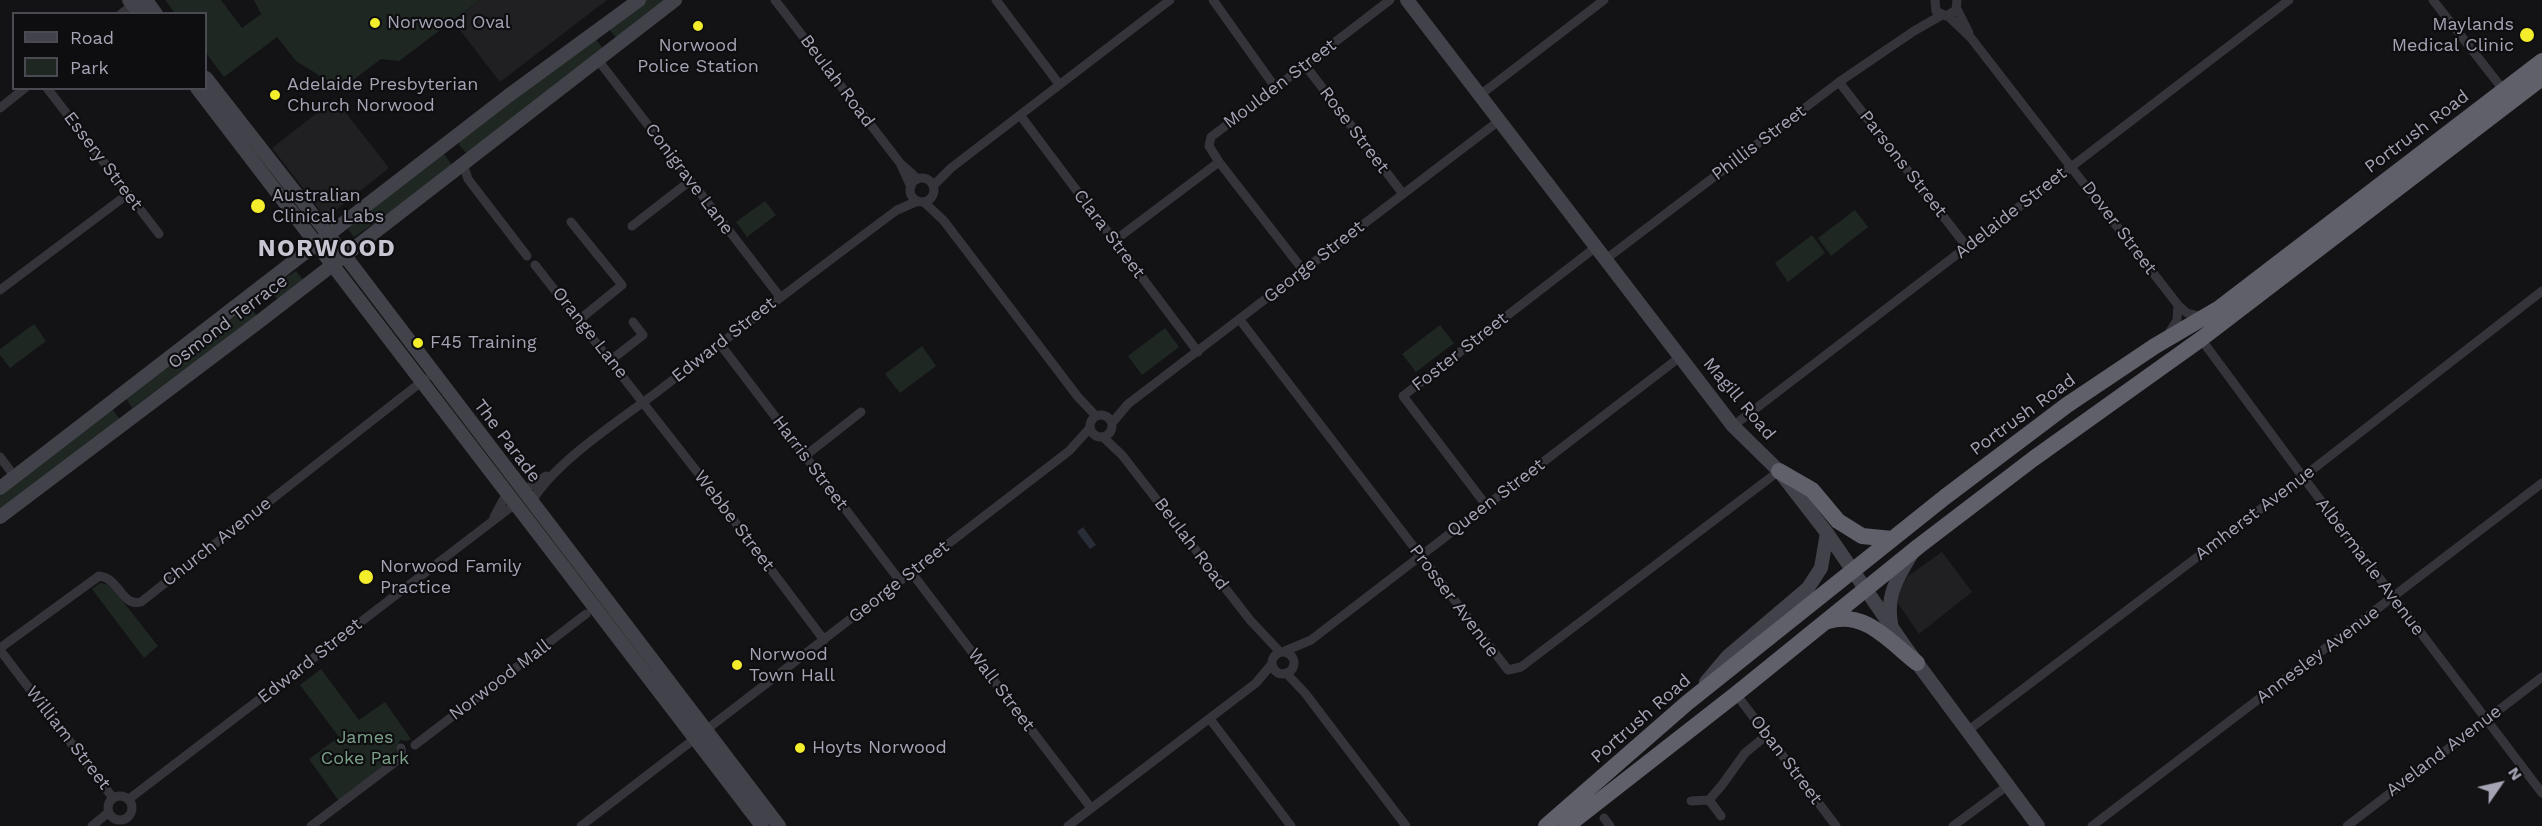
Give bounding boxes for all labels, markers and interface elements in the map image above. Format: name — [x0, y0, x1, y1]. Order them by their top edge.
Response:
legend — [12, 12, 207, 90]
place label: Norwood Oval — [387, 12, 510, 34]
place label: Maylands Medical Clinic — [2392, 14, 2514, 57]
marker: Norwood Oval — [368, 16, 382, 30]
marker: Norwood Police Station — [691, 19, 705, 33]
marker: Maylands Medical Clinic — [2518, 26, 2536, 44]
text: Road — [70, 27, 114, 48]
street label: Beulah Road — [795, 31, 879, 131]
place label: Norwood Police Station — [637, 35, 759, 78]
street label: Moulden Street — [1219, 35, 1341, 133]
text: Park — [70, 57, 109, 78]
place label: Adelaide Presbyterian Church Norwood — [287, 74, 478, 116]
street label: Rose Street — [1314, 83, 1394, 177]
street label: Portrush Road — [2361, 86, 2473, 178]
marker: Adelaide Presbyterian Church Norwood — [268, 88, 282, 102]
street label: Phillis Street — [1708, 101, 1810, 185]
street label: Parsons Street — [1855, 106, 1951, 222]
street label: Essery Street — [59, 107, 147, 215]
street label: Conigrave Lane — [640, 119, 738, 239]
street label: Adelaide Street — [1951, 163, 2071, 263]
street label: Dover Street — [2077, 177, 2161, 279]
place label: Australian Clinical Labs — [272, 185, 384, 228]
street label: Clara Street — [1069, 185, 1149, 283]
marker: Australian Clinical Labs — [249, 197, 267, 215]
street label: George Street — [1260, 216, 1368, 308]
district label: NORWOOD — [258, 235, 396, 263]
street label: Osmond Terrace — [164, 270, 292, 374]
street label: Orange Lane — [548, 283, 632, 383]
street label: Edward Street — [668, 293, 780, 387]
street label: Foster Street — [1408, 308, 1512, 396]
place label: F45 Training — [430, 332, 536, 354]
marker: F45 Training — [411, 336, 425, 350]
street label: Magill Road — [1698, 353, 1780, 445]
street label: Portrush Road — [1966, 369, 2080, 461]
street label: The Parade — [469, 395, 545, 487]
street label: Harris Street — [768, 412, 852, 514]
street label: Queen Street — [1443, 454, 1549, 542]
street label: Amherst Avenue — [2191, 461, 2319, 565]
street label: Webbe Street — [689, 466, 779, 576]
street label: Church Avenue — [158, 493, 276, 591]
street label: Beulah Road — [1149, 494, 1233, 594]
street label: Albermarle Avenue — [2311, 494, 2429, 640]
street label: George Street — [845, 536, 953, 628]
street label: Prosser Avenue — [1405, 540, 1503, 662]
place label: Norwood Family Practice — [380, 556, 522, 598]
marker: Norwood Family Practice — [357, 568, 375, 586]
street label: Annesley Avenue — [2252, 602, 2384, 708]
street label: Edward Street — [254, 614, 366, 708]
street label: Norwood Mall — [445, 635, 555, 725]
place label: Norwood Town Hall — [749, 644, 835, 686]
street label: Wall Street — [963, 644, 1039, 736]
marker: Norwood Town Hall — [730, 658, 744, 672]
street label: Portrush Road — [1587, 670, 1695, 768]
street label: William Street — [21, 682, 115, 794]
street label: Aveland Avenue — [2382, 701, 2506, 801]
street label: Oban Street — [1745, 711, 1827, 809]
park label: James Coke Park — [321, 727, 409, 770]
place label: Hoyts Norwood — [812, 737, 947, 759]
marker: Hoyts Norwood — [793, 741, 807, 755]
north arrow — [2470, 754, 2530, 814]
text: N — [2504, 763, 2527, 784]

